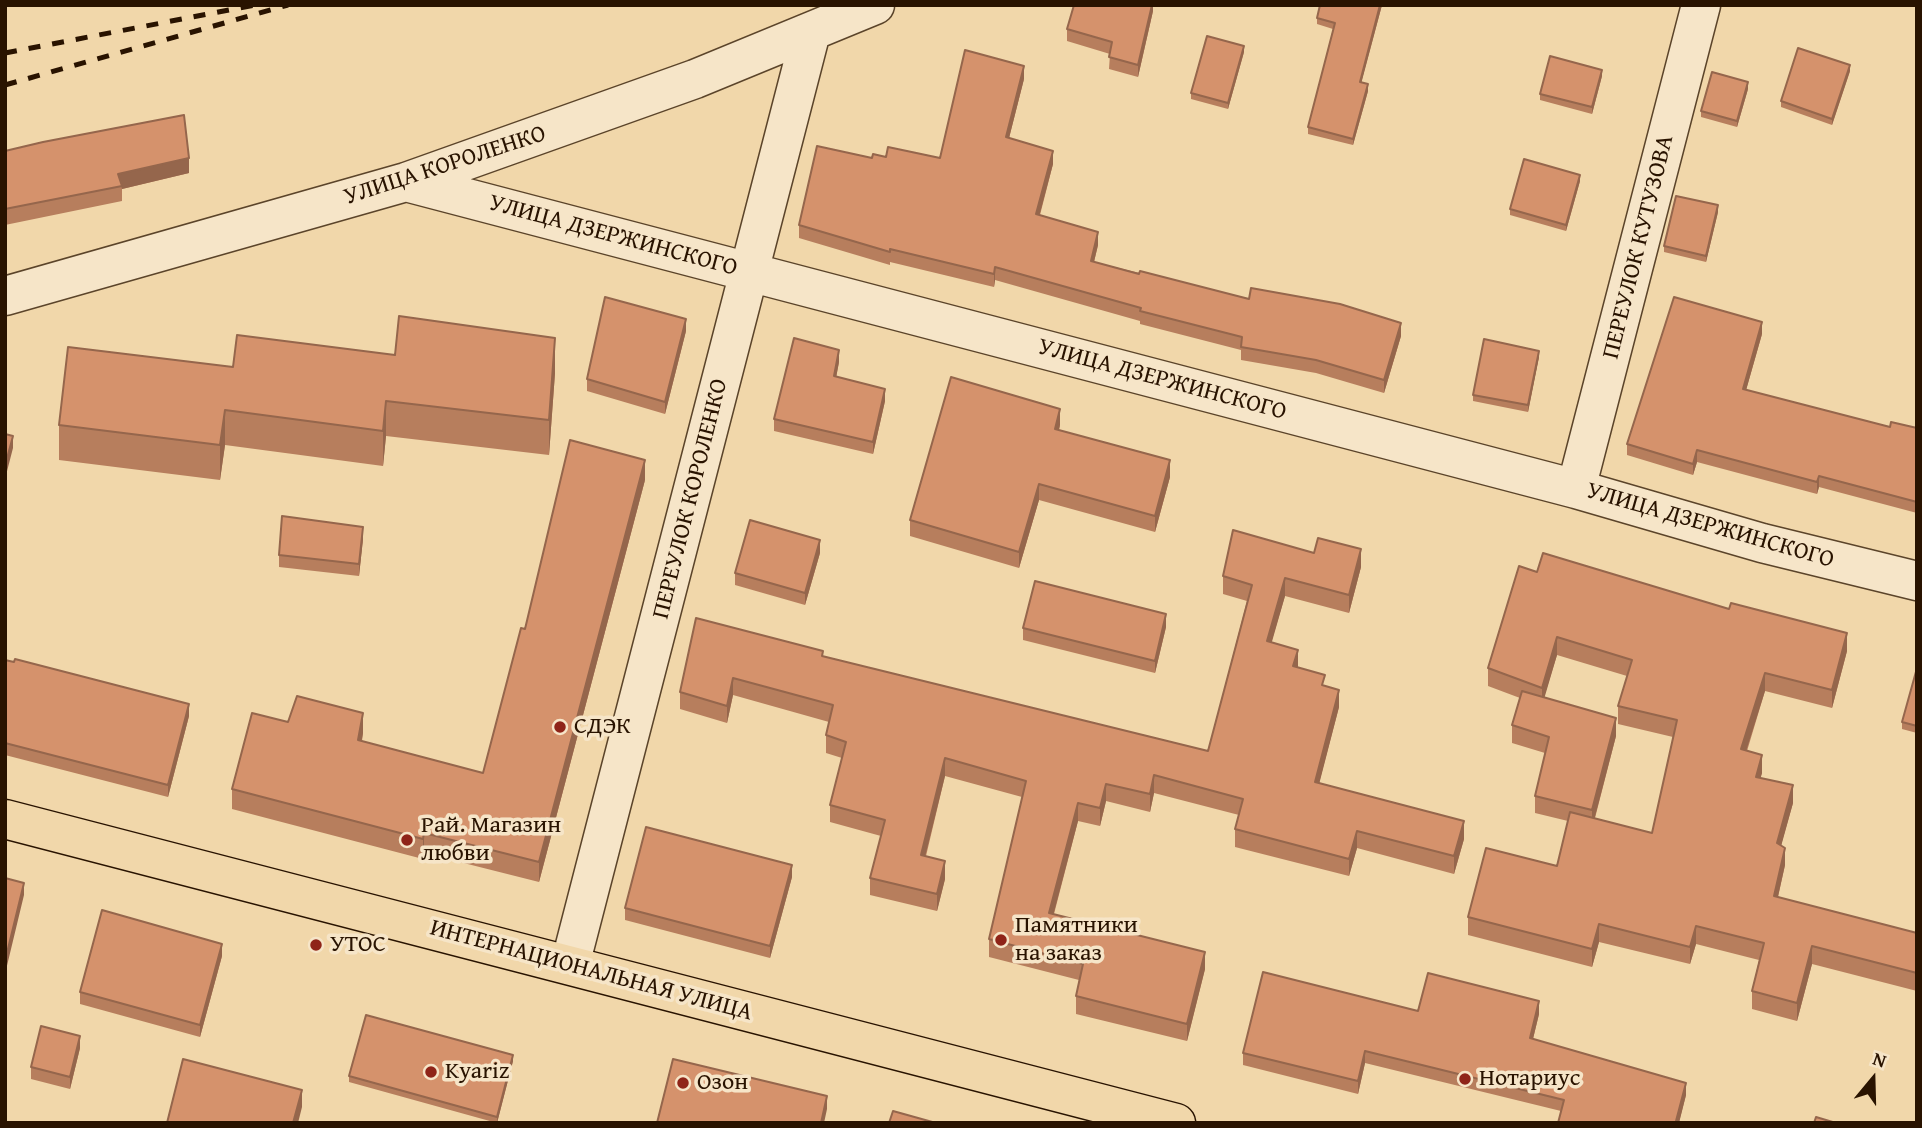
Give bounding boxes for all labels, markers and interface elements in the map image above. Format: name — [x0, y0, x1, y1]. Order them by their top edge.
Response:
street label: УЛИЦА КОРОЛЕНКО — [340, 120, 550, 212]
street label: ПЕРЕУЛОК КУТУЗОВА — [1597, 132, 1681, 362]
street label: УЛИЦА ДЗЕРЖИНСКОГО — [486, 189, 740, 283]
street label: УЛИЦА ДЗЕРЖИНСКОГО — [1035, 333, 1289, 427]
street label: ПЕРЕУЛОК КОРОЛЕНКО — [647, 376, 735, 622]
street label: УЛИЦА ДЗЕРЖИНСКОГО — [1583, 477, 1837, 575]
place label: СДЭК — [574, 713, 631, 741]
marker: СДЭК — [552, 719, 568, 735]
place label: Рай. Магазин любви — [421, 812, 561, 868]
marker: Рай. Магазин любви — [399, 832, 415, 848]
place label: Памятники на заказ — [1015, 912, 1138, 968]
street label: ИНТЕРНАЦИОНАЛЬНАЯ УЛИЦА — [427, 914, 755, 1028]
place label: УТОС — [330, 931, 386, 959]
marker: Памятники на заказ — [993, 932, 1009, 948]
marker: УТОС — [308, 937, 324, 953]
north arrow — [1838, 1044, 1908, 1114]
text: N — [1869, 1044, 1890, 1074]
place label: Kyariz — [445, 1058, 509, 1086]
marker: Kyariz — [423, 1064, 439, 1080]
place label: Нотариус — [1479, 1065, 1580, 1093]
place label: Озон — [697, 1069, 748, 1097]
marker: Нотариус — [1457, 1071, 1473, 1087]
marker: Озон — [675, 1075, 691, 1091]

